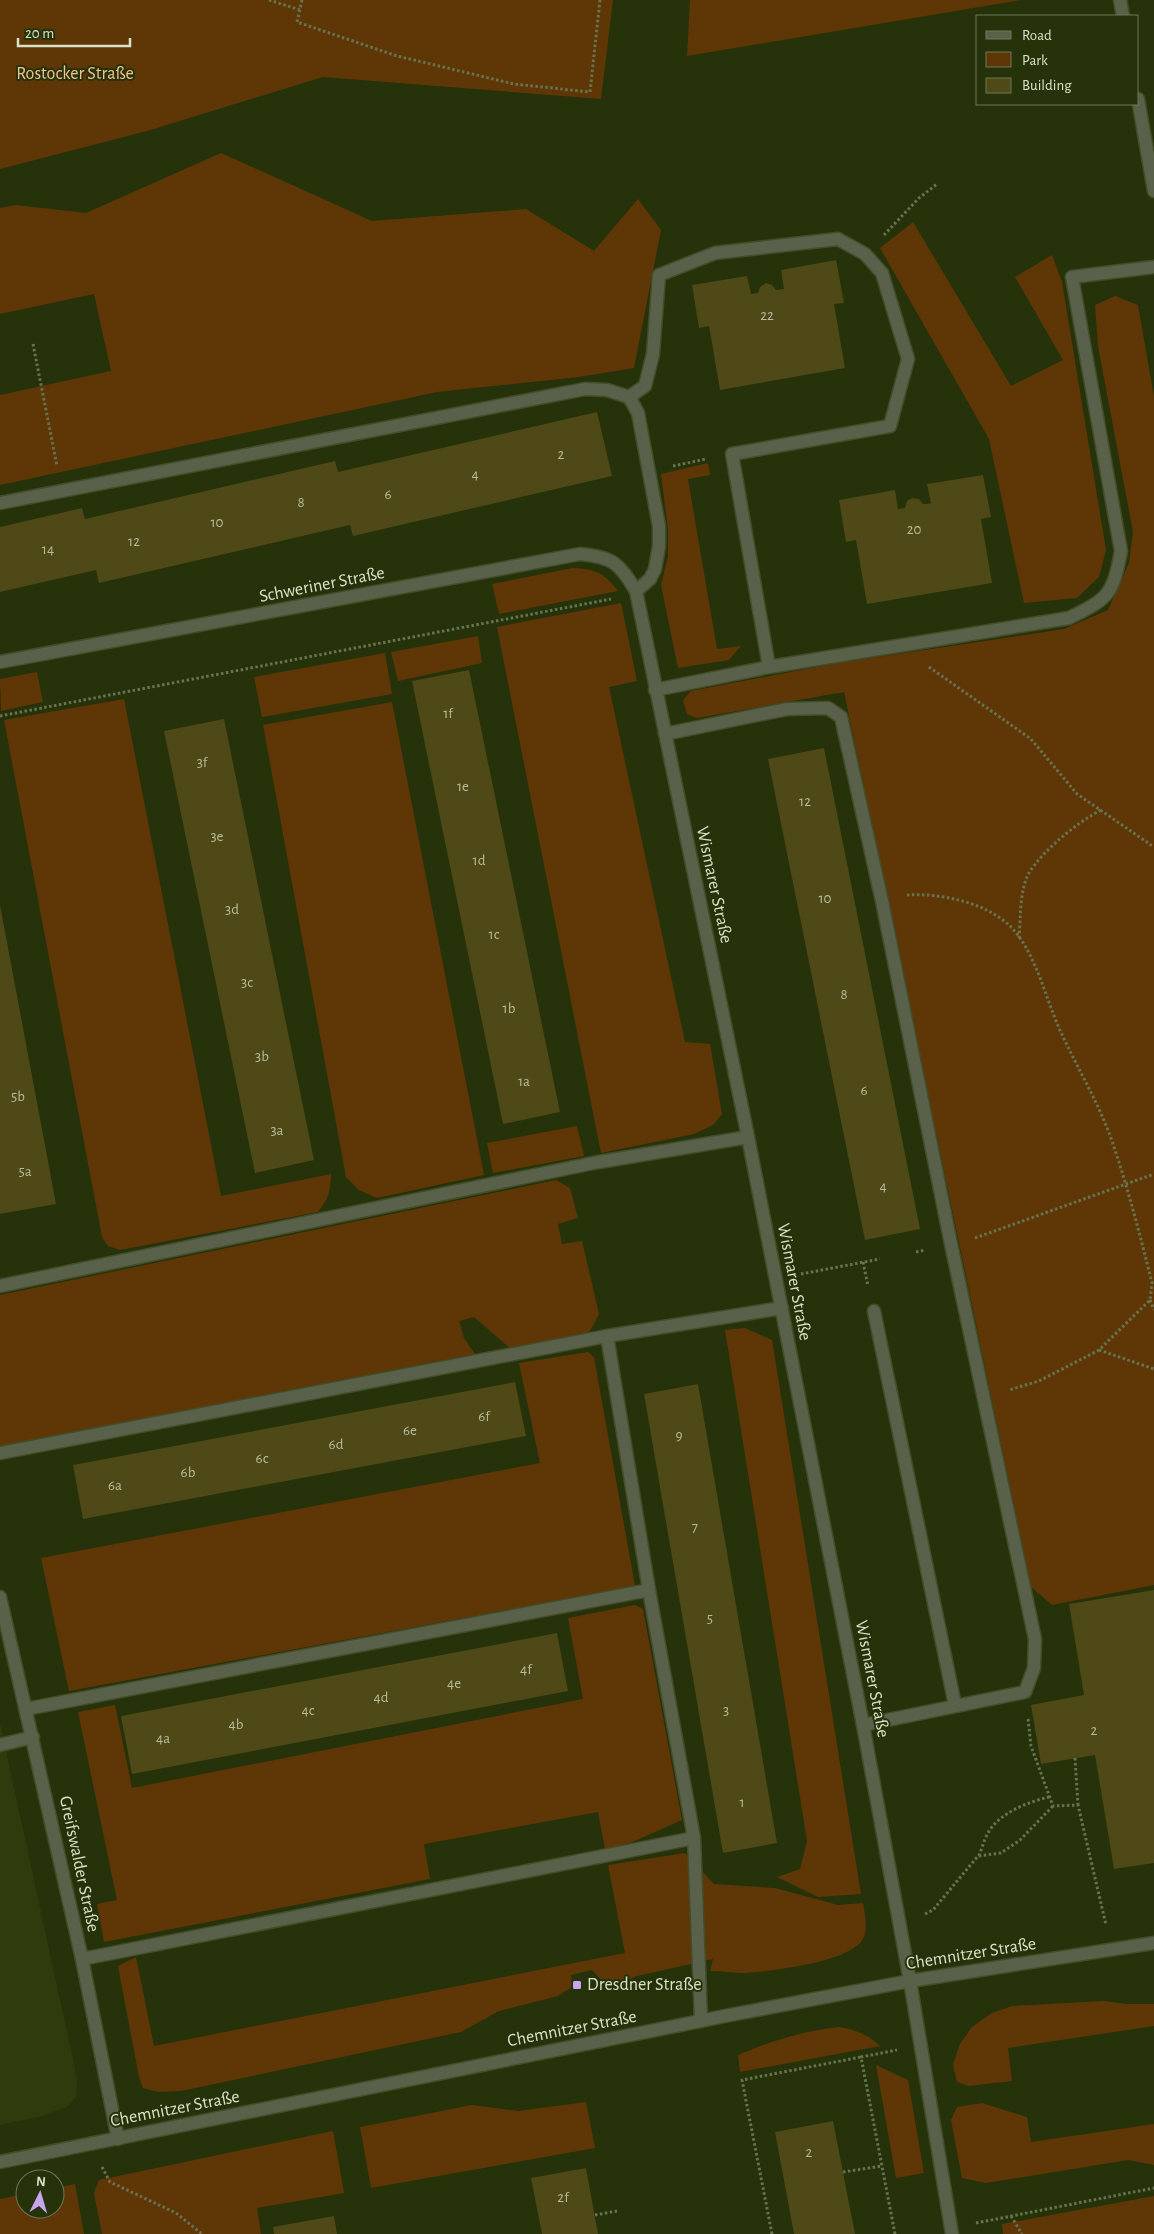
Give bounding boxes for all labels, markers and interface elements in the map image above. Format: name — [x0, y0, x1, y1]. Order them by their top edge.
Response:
scale bar — [18, 15, 130, 47]
legend — [976, 15, 1139, 105]
text: 20 m — [25, 26, 54, 41]
text: Road — [1022, 28, 1052, 43]
text: Park — [1022, 53, 1048, 68]
park label: Rostocker Straße — [16, 65, 134, 83]
text: Building — [1022, 78, 1072, 93]
house number: 22 — [760, 308, 774, 323]
house number: 2 — [558, 447, 565, 462]
house number: 4 — [471, 467, 479, 482]
house number: 6 — [384, 487, 392, 502]
house number: 8 — [297, 495, 305, 510]
house number: 10 — [210, 515, 224, 530]
house number: 20 — [907, 522, 921, 537]
house number: 12 — [128, 534, 140, 549]
house number: 14 — [42, 542, 54, 557]
street label: Schweriner Straße — [258, 564, 386, 606]
house number: 1f — [443, 706, 454, 721]
house number: 3f — [197, 755, 209, 770]
house number: 1e — [457, 779, 469, 794]
house number: 12 — [799, 794, 811, 809]
street label: Wismarer Straße — [693, 825, 735, 945]
house number: 3e — [210, 829, 224, 844]
house number: 1d — [473, 853, 486, 868]
house number: 10 — [818, 891, 832, 906]
house number: 3d — [225, 902, 239, 917]
house number: 1c — [489, 927, 500, 942]
house number: 3c — [241, 975, 253, 990]
house number: 8 — [840, 987, 848, 1002]
house number: 1b — [503, 1001, 516, 1016]
house number: 3b — [255, 1049, 269, 1064]
house number: 1a — [518, 1074, 530, 1089]
house number: 6 — [860, 1083, 868, 1098]
house number: 5b — [11, 1089, 25, 1104]
house number: 3a — [270, 1123, 284, 1138]
house number: 5a — [18, 1164, 32, 1179]
house number: 4 — [879, 1179, 887, 1194]
street label: Wismarer Straße — [774, 1222, 814, 1342]
house number: 6f — [478, 1409, 491, 1424]
house number: 6e — [403, 1423, 417, 1438]
house number: 9 — [675, 1428, 683, 1443]
house number: 6d — [329, 1437, 344, 1452]
house number: 6c — [256, 1451, 269, 1466]
house number: 6b — [181, 1465, 196, 1480]
house number: 6a — [108, 1478, 122, 1493]
house number: 7 — [692, 1520, 698, 1535]
house number: 5 — [707, 1611, 713, 1626]
street label: Wismarer Straße — [852, 1619, 892, 1739]
house number: 4f — [520, 1662, 533, 1677]
house number: 4e — [447, 1676, 461, 1691]
house number: 4d — [374, 1690, 389, 1705]
house number: 4c — [302, 1703, 315, 1718]
house number: 3 — [723, 1703, 729, 1718]
house number: 4b — [229, 1717, 244, 1732]
house number: 2 — [1091, 1723, 1098, 1738]
house number: 4a — [156, 1731, 170, 1746]
street label: Greifswalder Straße — [56, 1794, 102, 1934]
house number: 1 — [739, 1795, 745, 1810]
street label: Chemnitzer Straße — [905, 1935, 1037, 1973]
place label: Dresdner Straße — [587, 1976, 702, 1994]
marker: Dresdner Straße — [571, 1979, 583, 1991]
street label: Chemnitzer Straße — [506, 2008, 638, 2050]
street label: Chemnitzer Straße — [109, 2088, 241, 2130]
house number: 2 — [806, 2145, 813, 2160]
north arrow — [15, 2169, 65, 2219]
text: N — [36, 2175, 47, 2189]
house number: 2f — [557, 2190, 570, 2205]

